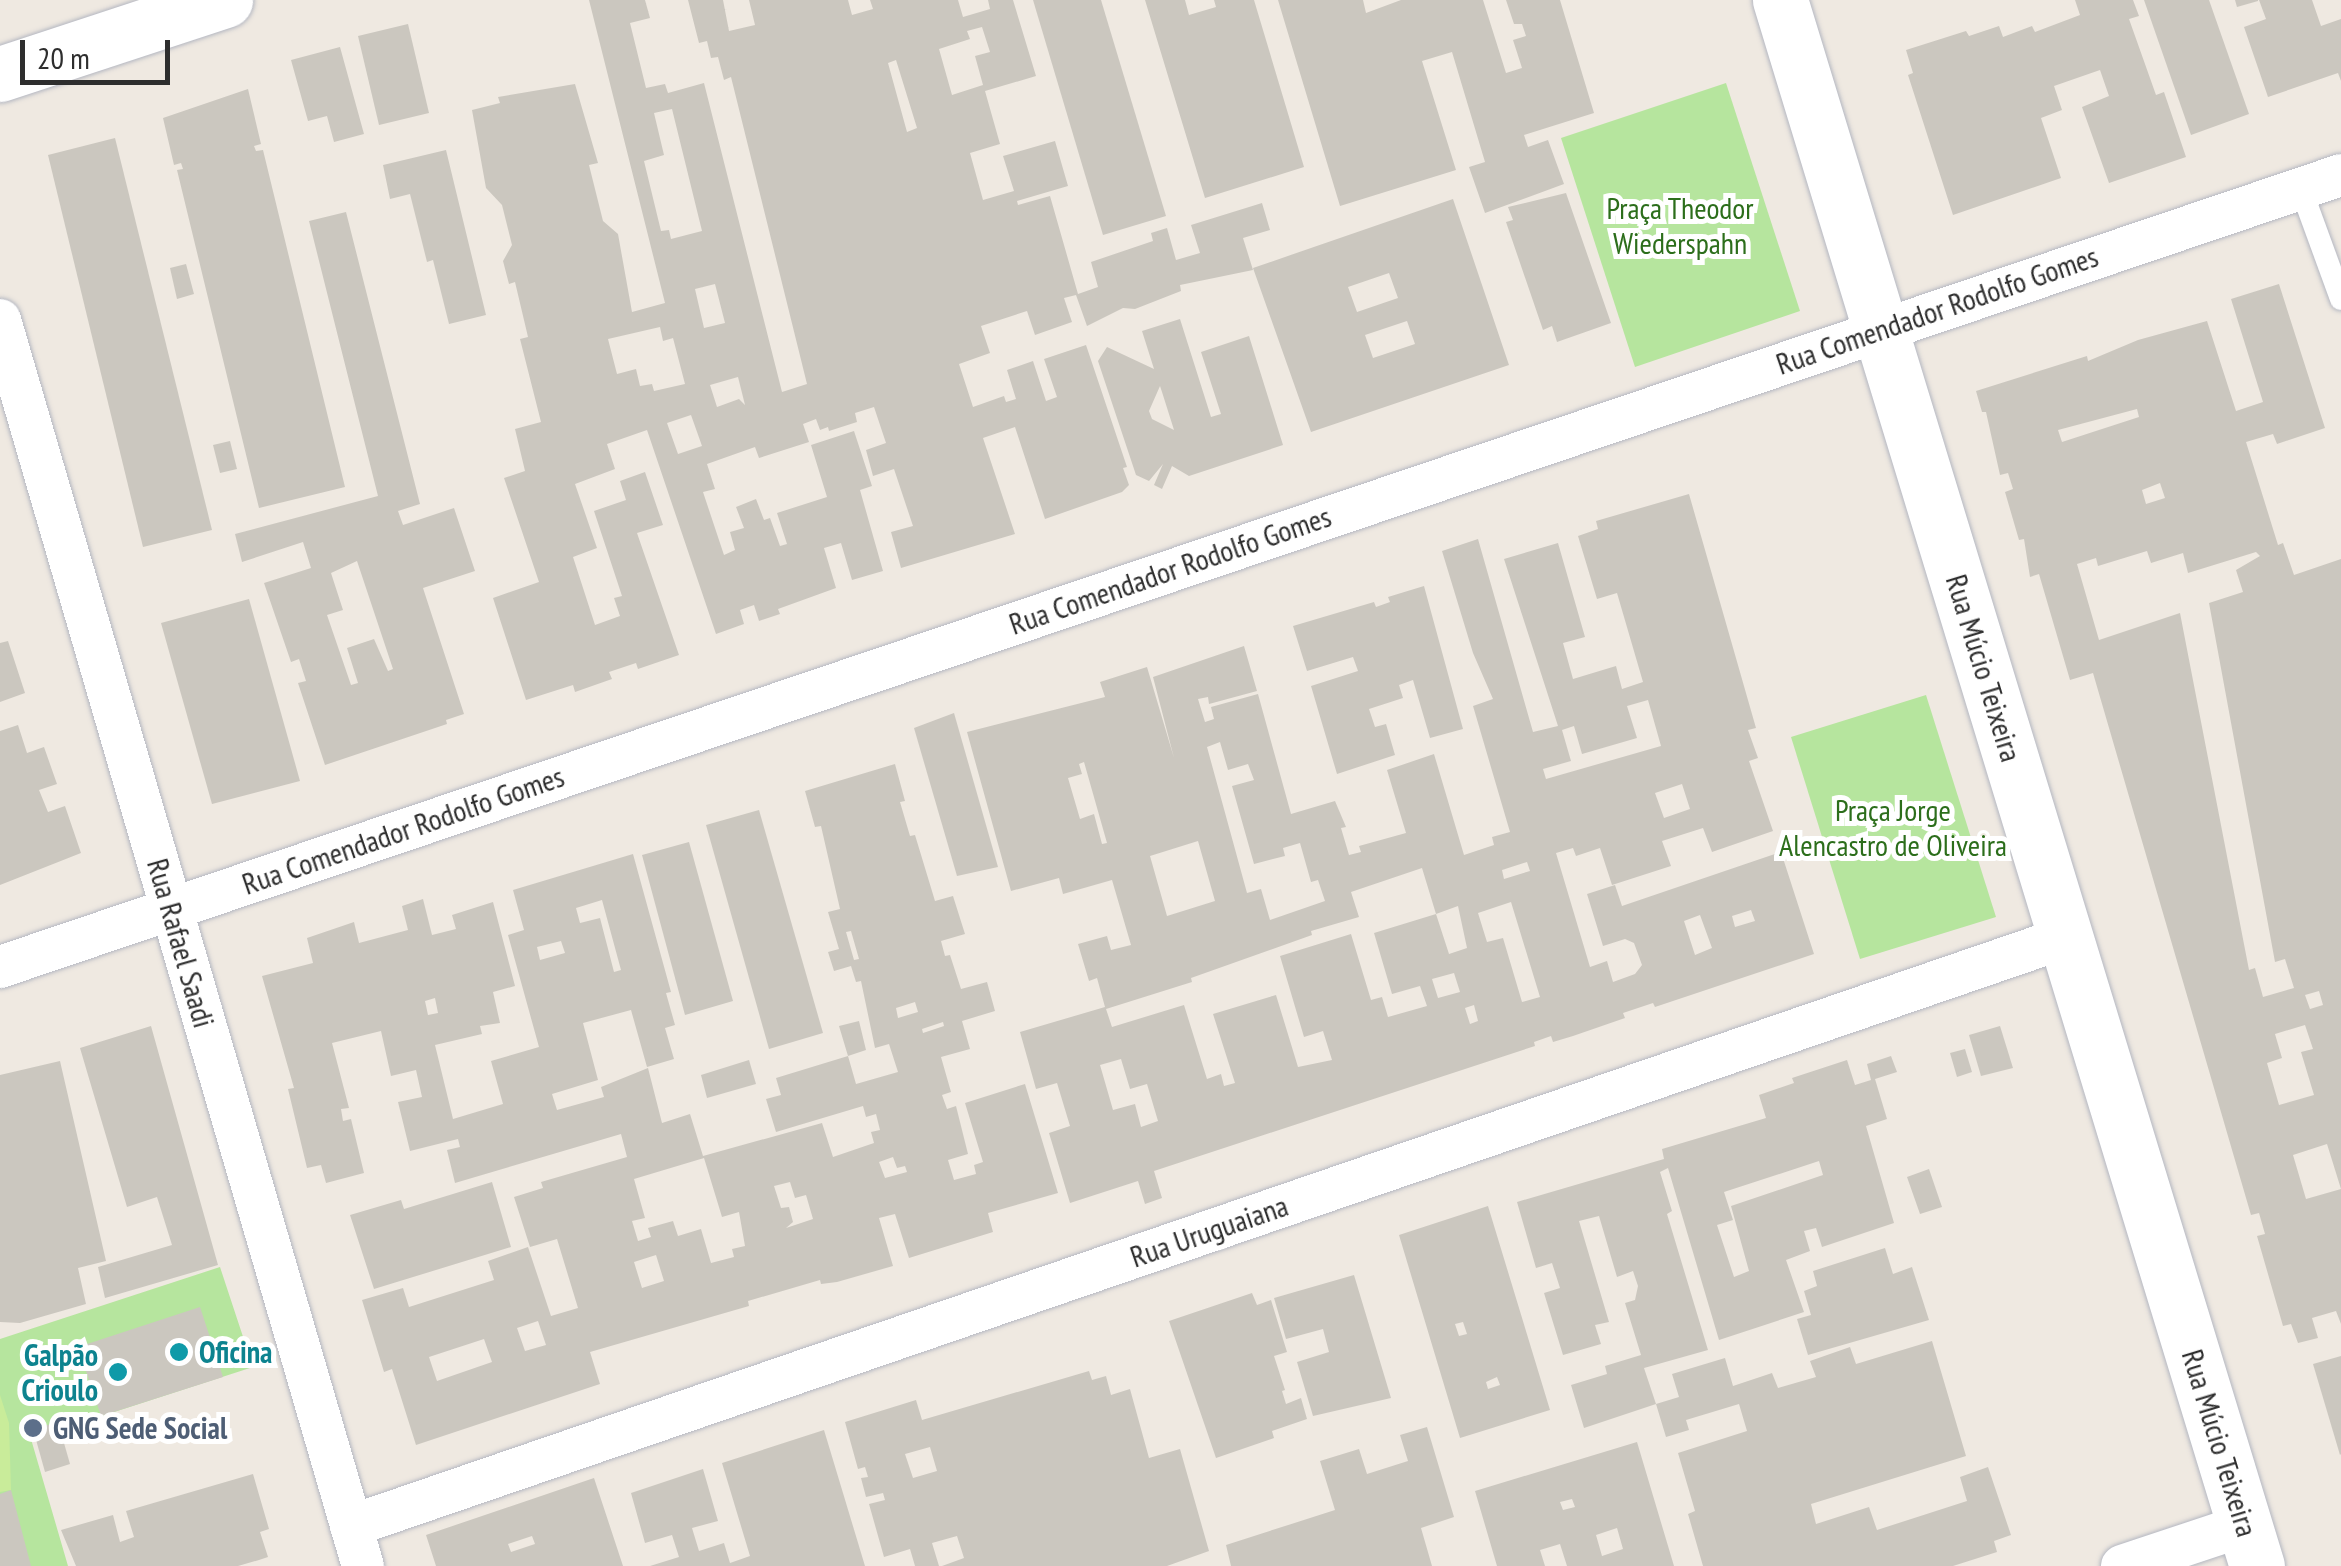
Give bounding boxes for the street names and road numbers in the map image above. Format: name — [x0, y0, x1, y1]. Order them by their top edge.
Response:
street label: Rua Comendador Rodolfo Gomes — [1771, 238, 2103, 382]
street label: Rua Comendador Rodolfo Gomes — [1004, 498, 1336, 642]
street label: Rua Múcio Teixeira — [1938, 570, 2030, 766]
street label: Rua Comendador Rodolfo Gomes — [237, 758, 569, 902]
street label: Rua Rafael Saadi — [140, 854, 222, 1032]
street label: Rua Uruguaiana — [1125, 1187, 1293, 1275]
street label: Rua Múcio Teixeira — [2174, 1345, 2266, 1541]

